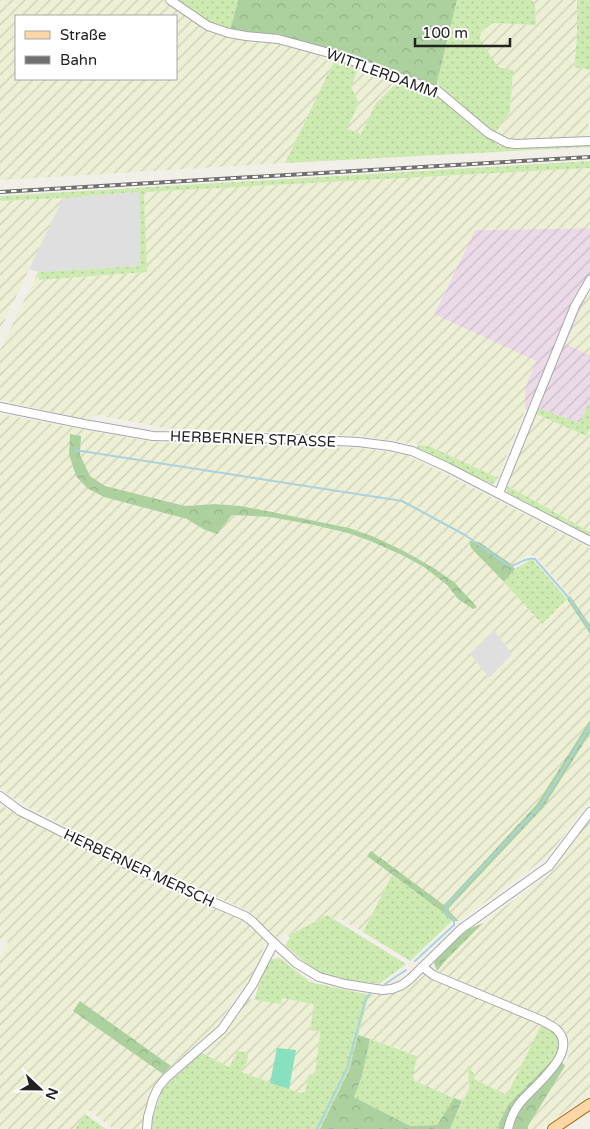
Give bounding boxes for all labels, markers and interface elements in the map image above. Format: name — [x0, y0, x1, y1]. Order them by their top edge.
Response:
legend — [15, 15, 178, 80]
scale bar — [415, 15, 510, 47]
text: 100 m — [422, 24, 468, 42]
text: Straße — [60, 26, 106, 44]
street label: WITTLERDAMM — [324, 44, 440, 102]
text: Bahn — [60, 51, 97, 69]
street label: HERBERNER STRASSE — [170, 427, 336, 451]
street label: HERBERNER MERSCH — [61, 825, 217, 911]
north arrow — [15, 1064, 65, 1114]
text: N — [42, 1085, 62, 1102]

